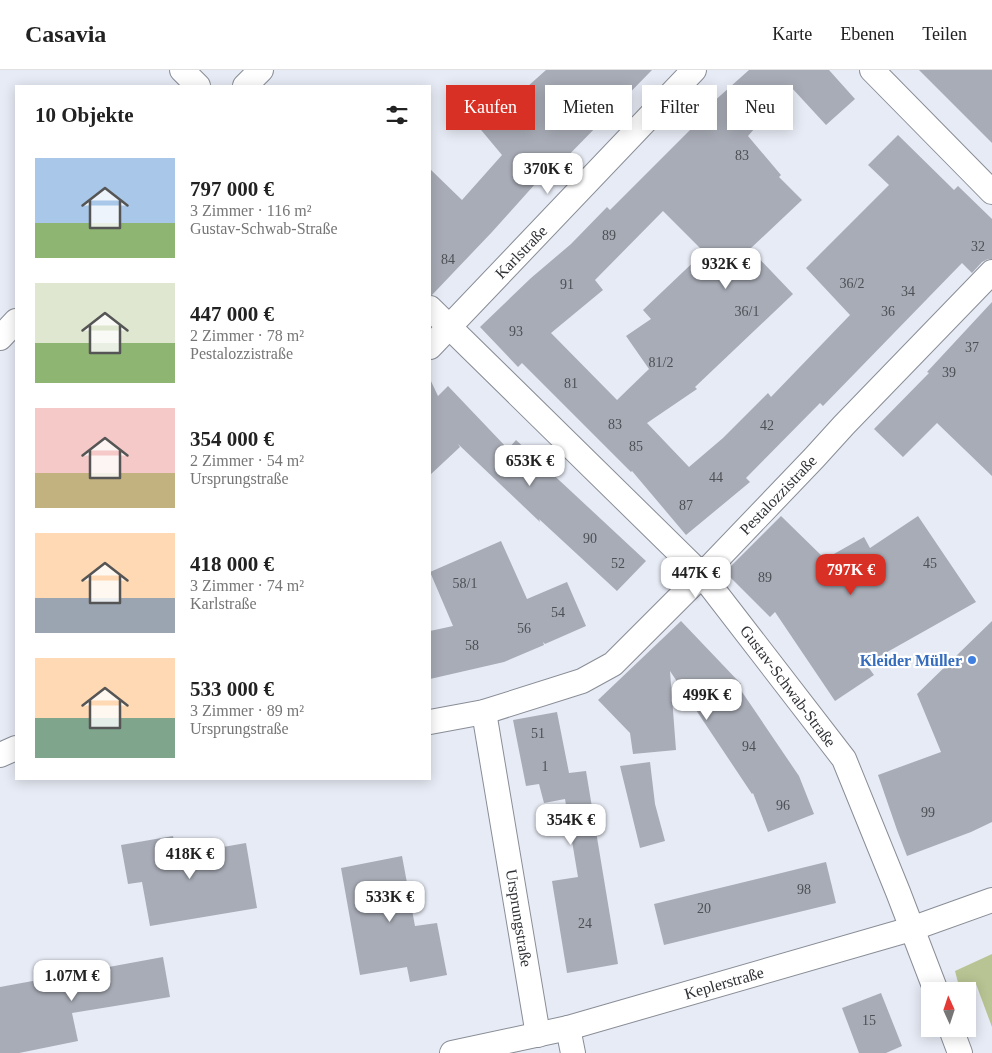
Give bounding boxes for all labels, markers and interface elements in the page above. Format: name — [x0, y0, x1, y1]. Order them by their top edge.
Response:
text: Casavia — [25, 21, 106, 47]
text: Karte — [772, 24, 812, 44]
text: Ebenen — [840, 24, 894, 44]
text: Teilen — [922, 24, 967, 44]
chip: Kaufen — [446, 85, 535, 130]
chip: Mieten — [545, 85, 632, 130]
chip: Filter — [642, 85, 717, 130]
chip: Neu — [727, 85, 793, 130]
icon: filters — [383, 101, 411, 129]
text: 10 Objekte — [35, 103, 134, 127]
house number: 83 — [735, 148, 749, 163]
pin: 370K € — [507, 152, 589, 195]
text: 370K € — [524, 160, 572, 177]
text: 797 000 € — [190, 177, 274, 201]
icon: home — [75, 178, 135, 238]
text: 3 Zimmer · 116 m² — [190, 202, 312, 219]
text: Gustav-Schwab-Straße — [190, 220, 338, 237]
street label: Karlstraße — [492, 222, 550, 282]
house number: 89 — [602, 228, 616, 243]
house number: 32 — [971, 239, 985, 254]
pin: 932K € — [685, 248, 767, 290]
house number: 84 — [441, 252, 455, 267]
text: 932K € — [702, 255, 750, 272]
house number: 36/2 — [840, 276, 864, 291]
house number: 91 — [560, 277, 574, 292]
house number: 34 — [901, 284, 915, 299]
text: 447 000 € — [190, 302, 274, 326]
icon: home — [75, 303, 135, 363]
house number: 36/1 — [735, 304, 759, 319]
house number: 36 — [881, 304, 895, 319]
house number: 93 — [509, 324, 523, 339]
text: 2 Zimmer · 78 m² — [190, 327, 304, 344]
house number: 37 — [965, 340, 979, 355]
text: Pestalozzistraße — [190, 345, 293, 362]
house number: 81/2 — [649, 355, 673, 370]
house number: 39 — [942, 365, 956, 380]
house number: 81 — [564, 376, 578, 391]
house number: 83 — [608, 417, 622, 432]
house number: 42 — [760, 418, 774, 433]
text: 354 000 € — [190, 427, 274, 451]
icon: home — [75, 428, 135, 488]
house number: 85 — [629, 439, 643, 454]
pin: 653K € — [489, 444, 571, 487]
text: 2 Zimmer · 54 m² — [190, 452, 304, 469]
text: 653K € — [506, 452, 554, 469]
street label: Pestalozzistraße — [736, 452, 820, 538]
text: Ursprungstraße — [190, 470, 289, 487]
house number: 44 — [709, 470, 723, 485]
house number: 87 — [679, 498, 693, 513]
house number: 90 — [583, 531, 597, 546]
text: 418 000 € — [190, 552, 274, 576]
icon: home — [75, 553, 135, 613]
pin: 797K € — [810, 554, 892, 596]
house number: 52 — [611, 556, 625, 571]
pin: 447K € — [655, 556, 737, 599]
house number: 45 — [923, 556, 937, 571]
text: 797K € — [827, 561, 875, 578]
text: 447K € — [672, 564, 720, 581]
house number: 89 — [758, 570, 772, 585]
house number: 58/1 — [453, 576, 477, 591]
text: 3 Zimmer · 74 m² — [190, 577, 304, 594]
text: Karlstraße — [190, 595, 257, 612]
house number: 54 — [551, 605, 565, 620]
house number: 56 — [517, 621, 531, 636]
street label: Gustav-Schwab-Straße — [737, 622, 839, 750]
house number: 58 — [465, 638, 479, 653]
place label: Kleider Müller — [860, 652, 962, 669]
marker: Kleider Müller — [966, 654, 978, 666]
text: 533 000 € — [190, 677, 274, 701]
icon: home — [75, 678, 135, 738]
pin: 499K € — [666, 678, 748, 721]
text: 499K € — [683, 686, 731, 703]
text: 3 Zimmer · 89 m² — [190, 702, 304, 719]
text: Ursprungstraße — [190, 720, 289, 737]
house number: 51 — [531, 726, 545, 741]
house number: 94 — [742, 739, 756, 754]
house number: 1 — [542, 759, 549, 774]
house number: 96 — [776, 798, 790, 813]
pin: 354K € — [530, 804, 612, 846]
house number: 99 — [921, 805, 935, 820]
text: 354K € — [547, 811, 595, 828]
pin: 418K € — [149, 838, 231, 880]
text: 418K € — [166, 845, 214, 862]
street label: Ursprungstraße — [502, 868, 535, 968]
pin: 533K € — [349, 880, 431, 923]
house number: 98 — [797, 882, 811, 897]
text: 533K € — [366, 888, 414, 905]
house number: 20 — [697, 901, 711, 916]
house number: 24 — [578, 916, 592, 931]
pin: 1.07M € — [26, 960, 118, 1002]
street label: Keplerstraße — [682, 964, 766, 1003]
text: 1.07M € — [44, 967, 100, 984]
north arrow — [921, 982, 976, 1038]
map controls — [921, 982, 976, 1037]
house number: 15 — [862, 1013, 876, 1028]

